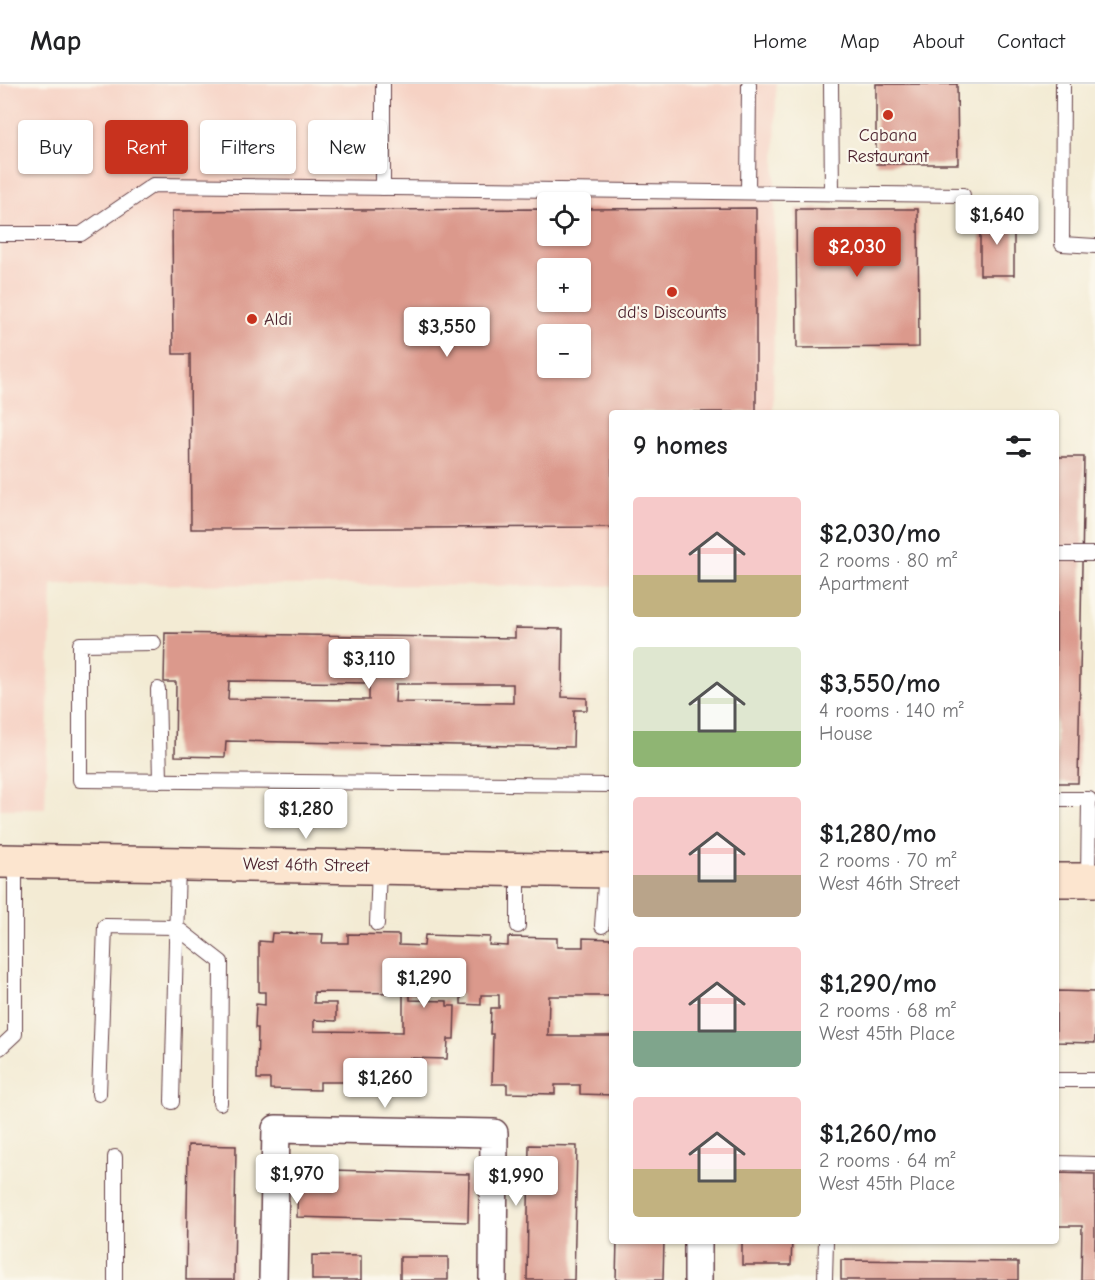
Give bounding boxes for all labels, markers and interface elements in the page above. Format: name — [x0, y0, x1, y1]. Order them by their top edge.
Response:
text: Map — [30, 25, 81, 57]
text: Home — [753, 29, 807, 53]
text: Map — [840, 29, 880, 53]
text: About — [913, 29, 964, 53]
text: Contact — [997, 29, 1065, 53]
marker: Cabana Restaurant — [881, 108, 895, 122]
chip: Buy — [18, 120, 93, 174]
chip: Rent — [105, 120, 188, 174]
chip: Filters — [200, 120, 296, 174]
chip: New — [308, 120, 387, 174]
place label: Cabana Restaurant — [847, 125, 930, 167]
map controls — [537, 192, 591, 378]
button: locate — [537, 192, 591, 246]
pin: $1,640 — [948, 195, 1046, 246]
text: $1,640 — [970, 203, 1025, 226]
pin: $2,030 — [808, 227, 906, 278]
text: $2,030 — [828, 235, 886, 258]
button: + — [537, 258, 591, 312]
marker: dd's Discounts — [665, 285, 679, 299]
place label: dd's Discounts — [618, 302, 726, 323]
pin: $3,550 — [398, 307, 496, 358]
place label: Aldi — [264, 309, 292, 330]
marker: Aldi — [245, 312, 259, 326]
text: $3,550 — [418, 315, 476, 338]
button: − — [537, 324, 591, 378]
icon: filters — [1002, 430, 1035, 463]
text: 9 homes — [633, 431, 728, 461]
text: $2,030/mo — [819, 519, 941, 549]
icon: home — [681, 521, 753, 593]
text: 2 rooms · 80 m² — [819, 549, 957, 572]
text: Apartment — [819, 572, 909, 595]
pin: $3,110 — [320, 639, 418, 690]
text: $3,110 — [343, 647, 395, 670]
text: $3,550/mo — [819, 669, 940, 699]
icon: home — [681, 671, 753, 743]
text: 4 rooms · 140 m² — [819, 699, 964, 722]
text: House — [819, 722, 873, 745]
pin: $1,280 — [257, 789, 355, 840]
text: $1,280 — [278, 797, 334, 820]
text: $1,280/mo — [819, 819, 937, 849]
icon: home — [681, 821, 753, 893]
text: 2 rooms · 70 m² — [819, 849, 956, 872]
street label: West 46th Street — [243, 853, 370, 877]
text: West 46th Street — [819, 872, 959, 895]
pin: $1,290 — [375, 958, 473, 1009]
text: $1,290 — [396, 966, 452, 989]
text: $1,290/mo — [819, 969, 937, 999]
icon: home — [681, 971, 753, 1043]
text: 2 rooms · 68 m² — [819, 999, 956, 1022]
text: West 45th Place — [819, 1022, 955, 1045]
pin: $1,260 — [336, 1058, 434, 1109]
text: $1,260 — [357, 1066, 413, 1089]
text: $1,260/mo — [819, 1119, 937, 1149]
icon: home — [681, 1121, 753, 1193]
text: 2 rooms · 64 m² — [819, 1149, 955, 1172]
pin: $1,970 — [248, 1154, 346, 1205]
pin: $1,990 — [467, 1156, 565, 1207]
text: $1,970 — [270, 1162, 324, 1185]
text: $1,990 — [488, 1164, 544, 1187]
text: West 45th Place — [819, 1172, 955, 1195]

